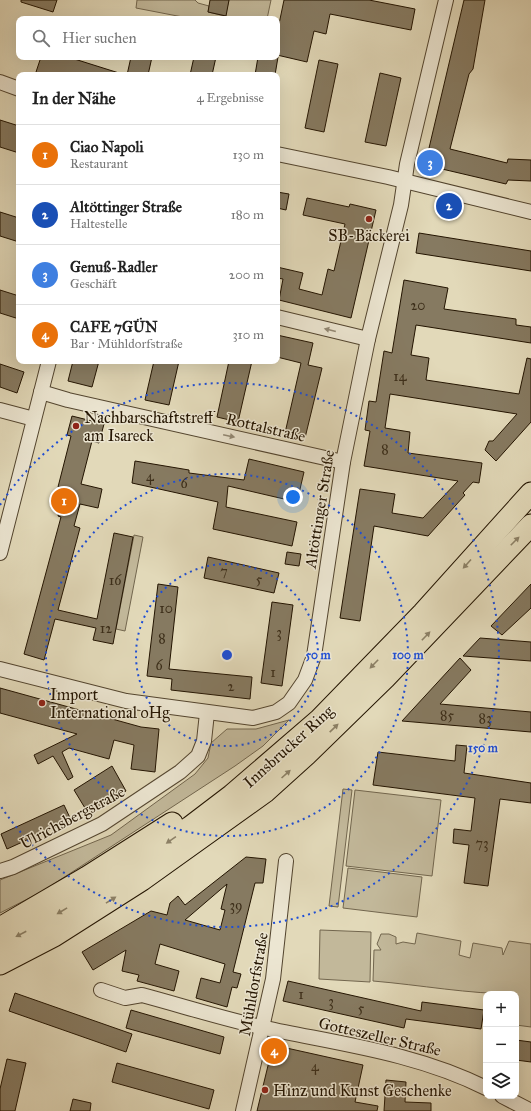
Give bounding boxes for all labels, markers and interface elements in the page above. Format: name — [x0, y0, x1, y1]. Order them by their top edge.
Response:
search box — [16, 16, 280, 60]
icon: search — [30, 27, 52, 49]
text: Hier suchen — [62, 29, 137, 47]
text: In der Nähe — [32, 88, 116, 109]
text: 4 Ergebnisse — [197, 90, 264, 106]
text: Ciao Napoli — [70, 138, 144, 156]
text: 1 — [42, 147, 48, 163]
text: 130 m — [232, 147, 264, 163]
pin: 3 — [417, 148, 443, 178]
text: Restaurant — [70, 156, 128, 172]
pin: 2 — [436, 191, 462, 221]
text: Altöttinger Straße — [70, 198, 182, 216]
text: 2 — [42, 207, 48, 223]
text: 180 m — [231, 207, 264, 223]
marker: SB-Bäckerei — [364, 214, 374, 224]
text: Haltestelle — [70, 216, 127, 232]
place label: SB-Bäckerei — [328, 226, 410, 245]
text: Genuß-Radler — [70, 258, 157, 276]
text: 3 — [42, 267, 48, 283]
text: 200 m — [229, 267, 264, 283]
text: Geschäft — [70, 276, 117, 292]
house number: 20 — [410, 297, 426, 314]
text: CAFE 7GÜN — [70, 318, 158, 336]
one-way arrow — [324, 326, 337, 332]
text: 4 — [41, 327, 49, 343]
text: 310 m — [232, 327, 264, 343]
text: Bar · Mühldorfstraße — [70, 336, 183, 352]
house number: 14 — [393, 368, 408, 385]
place label: Nachbarschaftstreff am Isareck — [84, 408, 215, 445]
street label: Rottalstraße — [224, 409, 308, 446]
marker: Nachbarschaftstreff am Isareck — [71, 421, 81, 431]
one-way arrow — [223, 434, 235, 440]
house number: 8 — [381, 441, 389, 458]
street label: Altöttinger Straße — [301, 448, 339, 571]
house number: 4 — [146, 468, 155, 485]
house number: 6 — [180, 475, 188, 492]
pin: 1 — [51, 486, 77, 516]
your location — [283, 487, 303, 507]
one-way arrow — [510, 536, 520, 546]
one-way arrow — [462, 559, 472, 569]
house number: 7 — [220, 563, 228, 580]
house number: 5 — [256, 571, 263, 588]
house number: 16 — [109, 572, 122, 589]
house number: 10 — [159, 600, 173, 617]
house number: 12 — [100, 620, 112, 637]
house number: 3 — [276, 624, 282, 641]
house number: 8 — [158, 630, 166, 647]
one-way arrow — [421, 631, 431, 641]
centre of rings — [220, 648, 234, 662]
text: 50 m — [305, 648, 332, 662]
text: 100 m — [392, 648, 425, 662]
house number: 6 — [155, 657, 163, 674]
one-way arrow — [369, 659, 378, 669]
house number: 1 — [270, 664, 276, 681]
house number: 2 — [228, 678, 235, 695]
place label: Import International oHg — [50, 685, 170, 723]
marker: Import International oHg — [37, 698, 47, 708]
street label: Innsbrucker Ring — [240, 701, 338, 792]
house number: 85 — [440, 707, 454, 724]
house number: 83 — [478, 710, 492, 727]
one-way arrow — [329, 723, 339, 733]
text: 150 m — [468, 741, 499, 755]
one-way arrow — [281, 770, 290, 779]
street label: Ulrichsbergstraße — [17, 782, 129, 854]
house number: 73 — [475, 835, 489, 852]
one-way arrow — [166, 836, 176, 844]
one-way arrow — [106, 896, 116, 904]
house number: 39 — [229, 897, 243, 914]
one-way arrow — [57, 907, 67, 915]
one-way arrow — [16, 931, 27, 937]
street label: Mühldorfstraße — [235, 931, 272, 1037]
house number: 1 — [298, 986, 304, 1003]
map controls — [483, 991, 519, 1099]
button: + — [483, 991, 519, 1027]
house number: 3 — [328, 993, 334, 1010]
house number: 5 — [358, 1000, 365, 1017]
street label: Gotteszeller Straße — [317, 1013, 443, 1060]
button: − — [483, 1027, 519, 1063]
pin: 4 — [261, 1036, 287, 1066]
house number: 4 — [311, 1058, 320, 1075]
button: layers — [483, 1063, 519, 1099]
place label: Hinz und Kunst Geschenke — [273, 1081, 452, 1100]
marker: Hinz und Kunst Geschenke — [260, 1085, 270, 1095]

